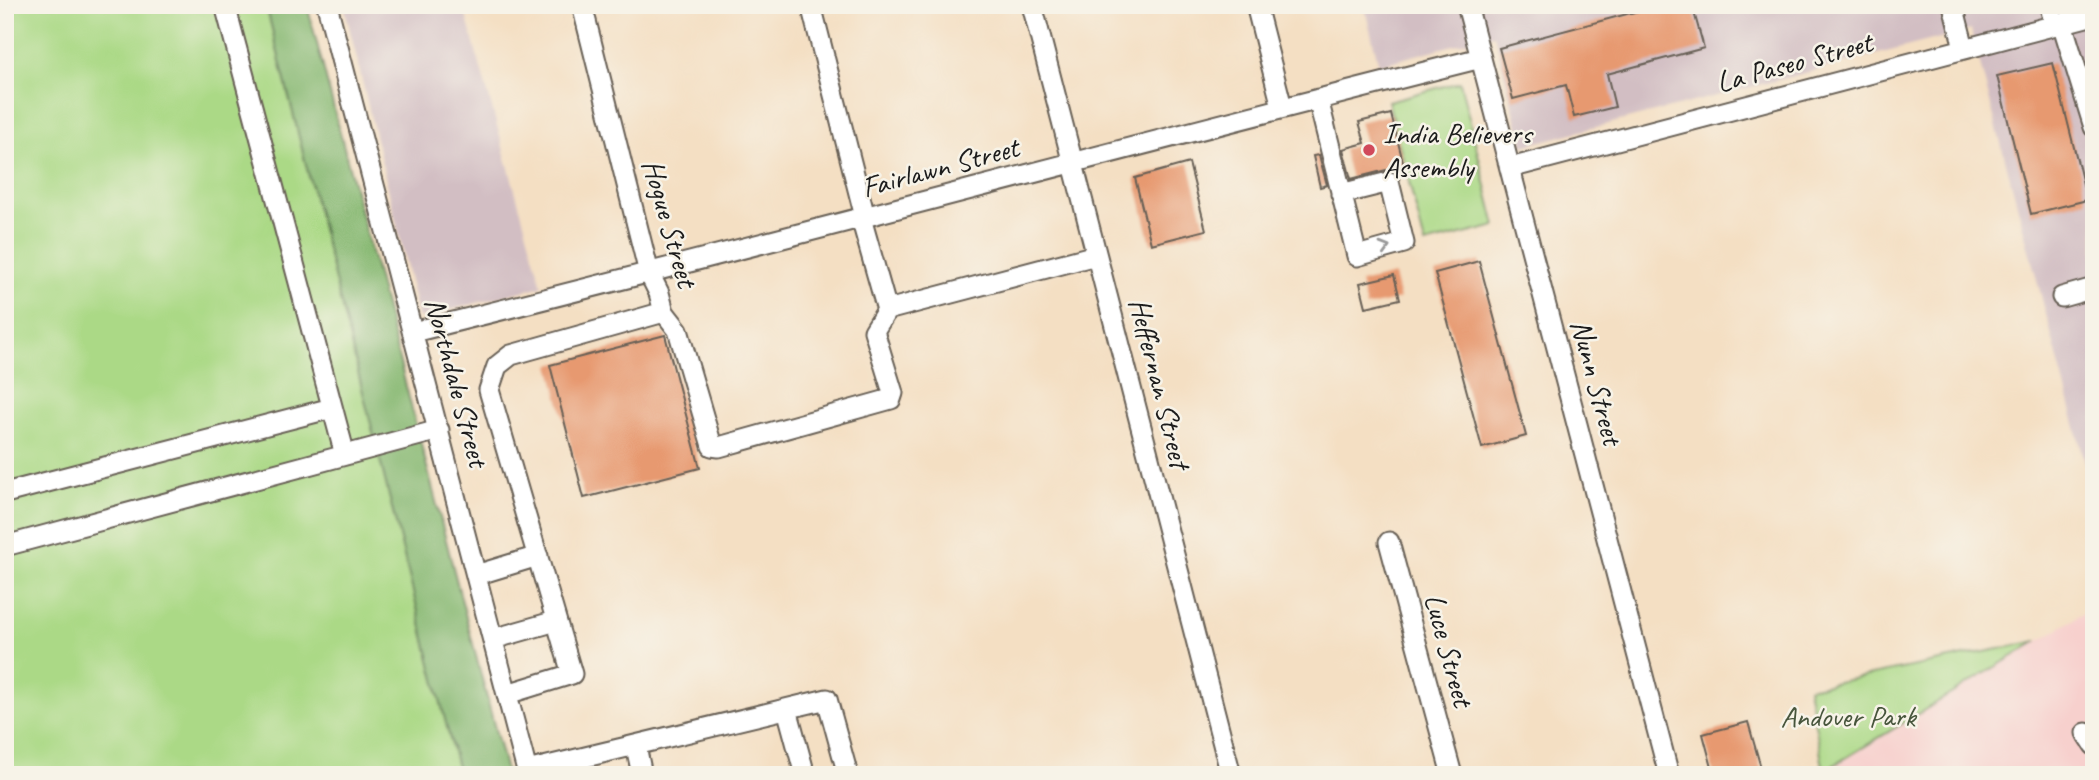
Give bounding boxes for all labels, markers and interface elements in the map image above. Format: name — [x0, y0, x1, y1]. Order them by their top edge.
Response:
street label: La Paseo Street — [1712, 22, 1879, 101]
place label: India Believers Assembly — [1383, 114, 1534, 186]
street label: Fairlawn Street — [858, 127, 1025, 206]
marker: India Believers Assembly — [1361, 142, 1377, 158]
street label: Hogue Street — [634, 155, 707, 294]
one-way arrow — [1379, 242, 1391, 256]
street label: Northdale Street — [416, 293, 499, 474]
street label: Heffernan Street — [1121, 294, 1200, 476]
street label: Nunn Street — [1562, 315, 1633, 452]
street label: Luce Street — [1416, 589, 1483, 713]
park label: Andover Park — [1780, 697, 1918, 735]

